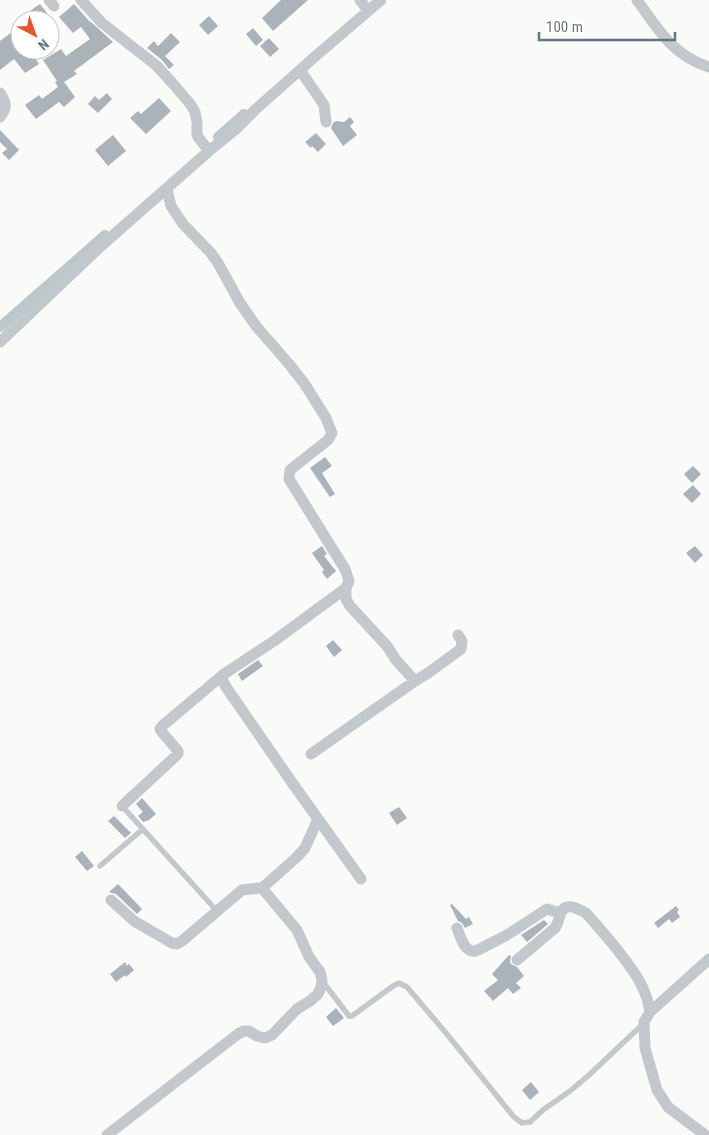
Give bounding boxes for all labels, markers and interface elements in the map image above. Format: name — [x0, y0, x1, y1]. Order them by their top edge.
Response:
north arrow — [10, 10, 60, 60]
scale bar — [539, 10, 675, 42]
text: 100 m — [546, 18, 583, 36]
text: N — [35, 36, 52, 54]

